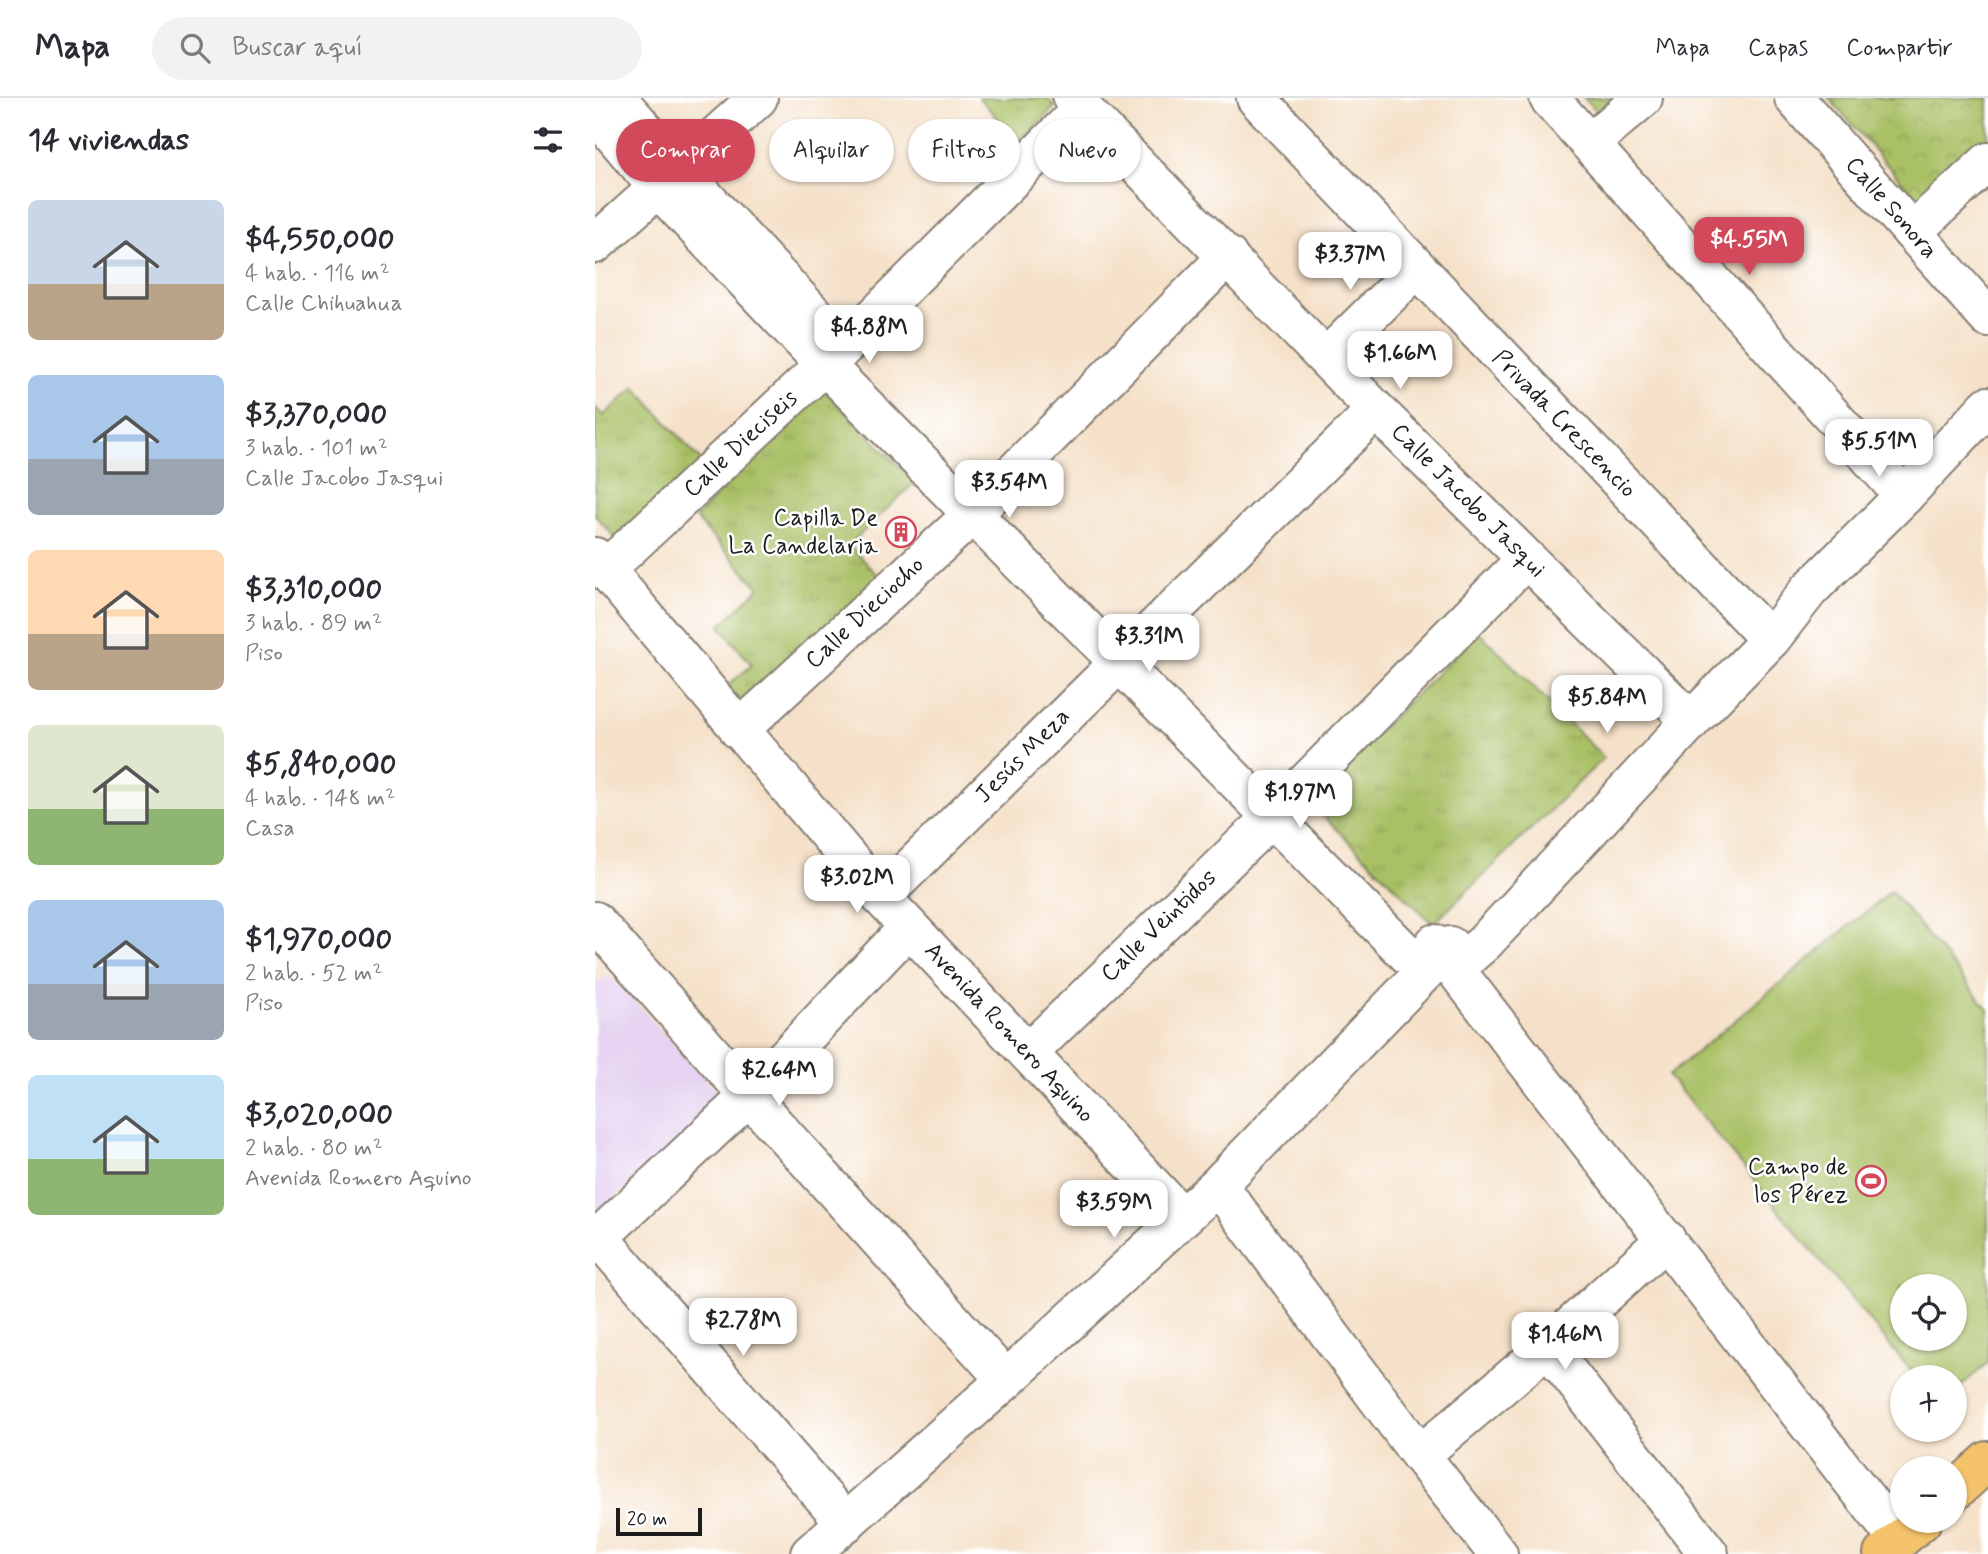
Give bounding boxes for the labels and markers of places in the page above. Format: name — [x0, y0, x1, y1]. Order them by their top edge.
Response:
pin: $4.55M — [1692, 218, 1806, 277]
pin: $3.37M — [1293, 232, 1407, 292]
pin: $4.88M — [812, 306, 926, 365]
pin: $1.66M — [1343, 331, 1457, 391]
pin: $5.51M — [1822, 420, 1936, 479]
pin: $3.54M — [952, 460, 1066, 520]
place label: Capilla De La Candelaria — [728, 503, 879, 562]
building icon: Capilla De La Candelaria — [884, 515, 918, 549]
pin: $3.31M — [1092, 614, 1206, 674]
pin: $5.84M — [1550, 676, 1664, 735]
pin: $1.97M — [1243, 770, 1357, 830]
pin: $3.02M — [800, 856, 914, 915]
pin: $2.64M — [722, 1048, 836, 1108]
place label: Campo de los Pérez — [1748, 1152, 1848, 1211]
sports icon: Campo de los Pérez — [1854, 1164, 1888, 1198]
pin: $3.59M — [1057, 1180, 1171, 1240]
pin: $2.78M — [686, 1298, 800, 1358]
pin: $1.46M — [1508, 1312, 1622, 1372]

